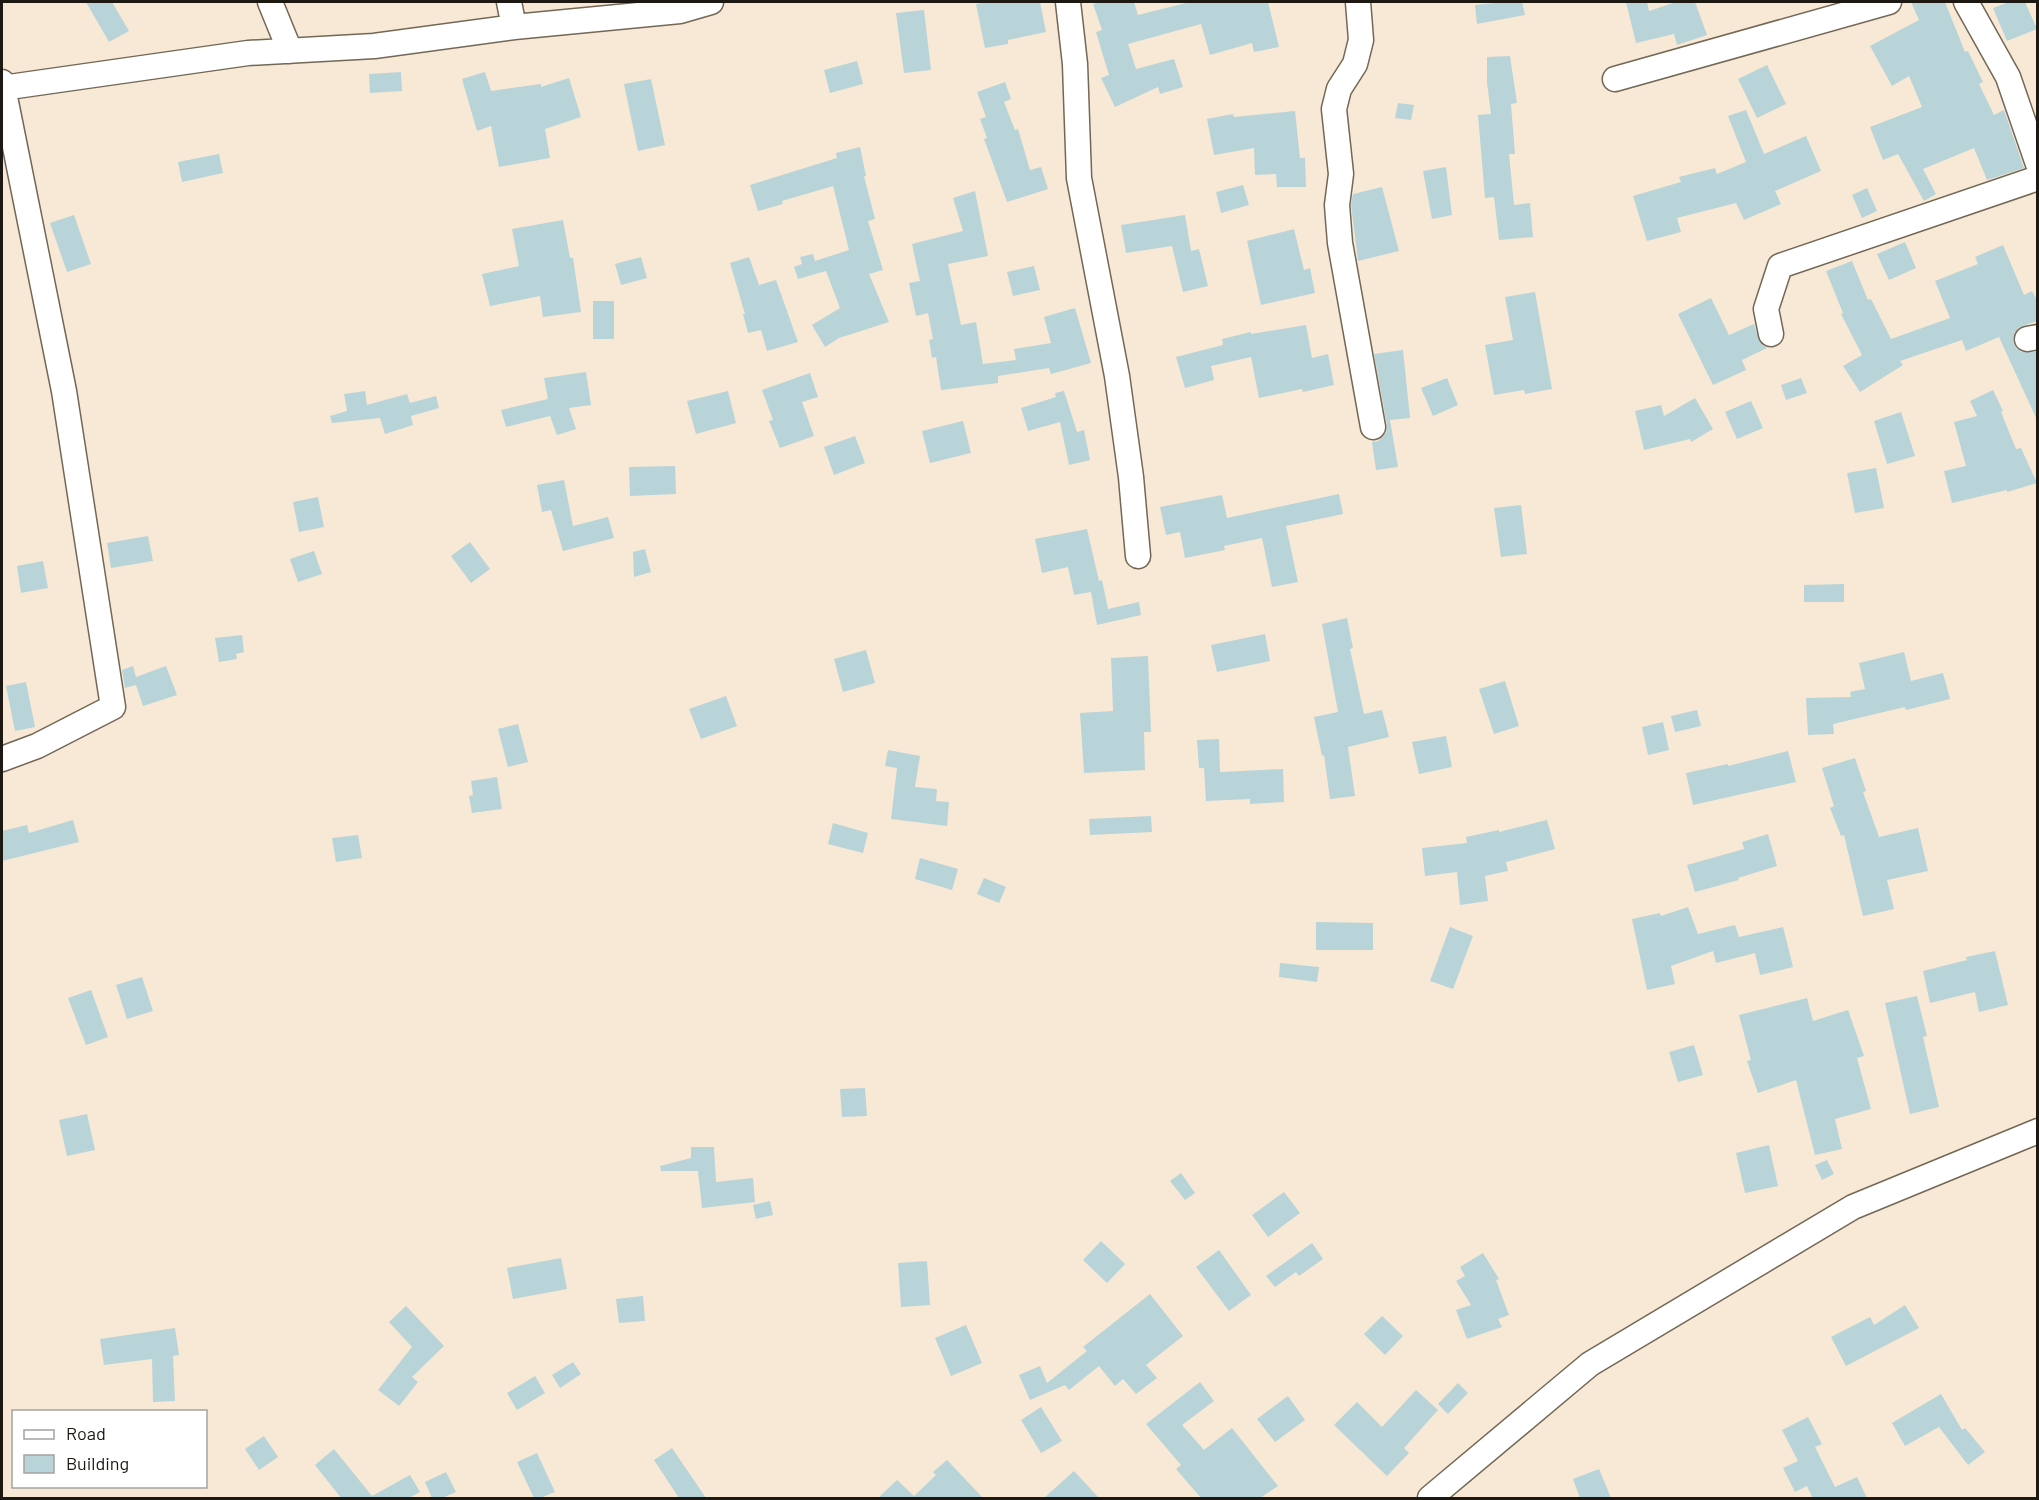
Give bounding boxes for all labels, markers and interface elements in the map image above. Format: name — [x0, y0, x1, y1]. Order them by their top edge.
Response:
legend — [12, 1410, 207, 1488]
text: Road — [66, 1422, 106, 1444]
text: Building — [66, 1452, 129, 1474]

